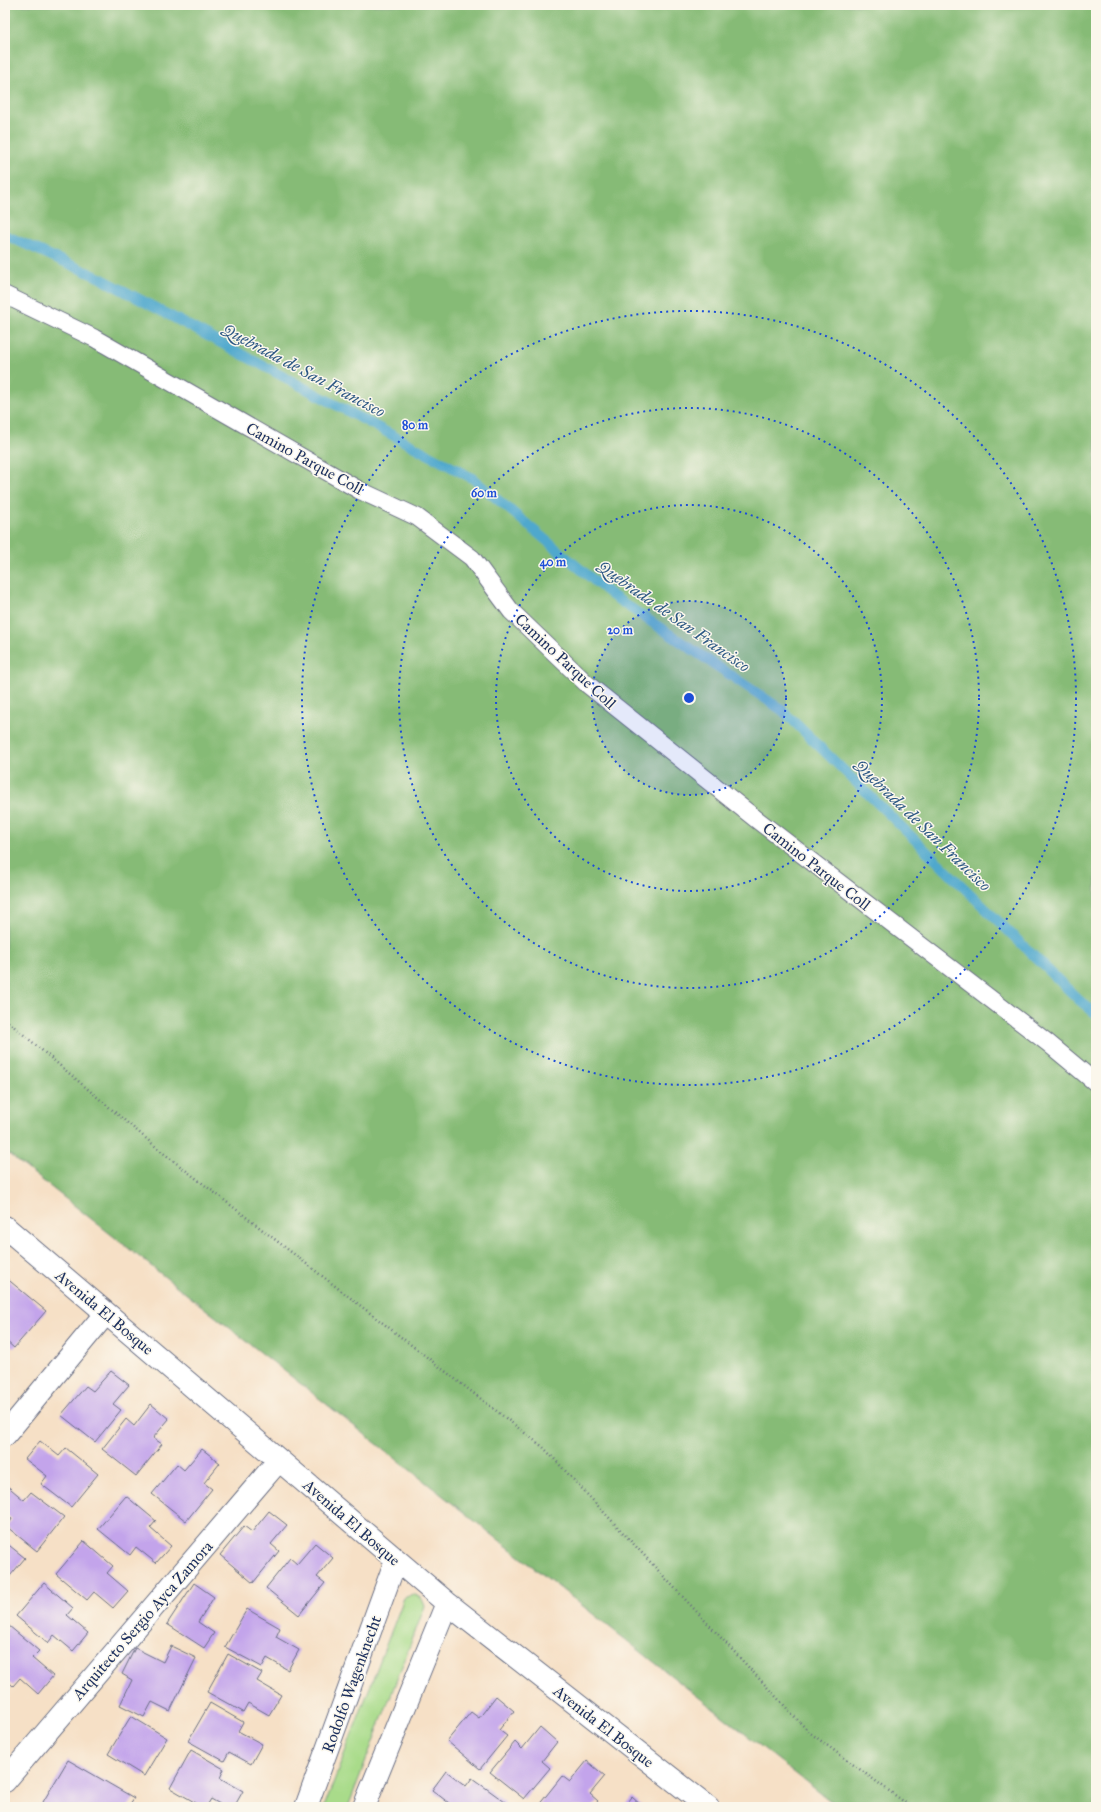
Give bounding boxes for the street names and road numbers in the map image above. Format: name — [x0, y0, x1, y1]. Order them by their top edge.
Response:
street label: Camino Parque Coll — [242, 418, 367, 500]
street label: Camino Parque Coll — [510, 610, 621, 714]
street label: Camino Parque Coll — [758, 818, 875, 916]
street label: Avenida El Bosque — [50, 1265, 158, 1360]
street label: Avenida El Bosque — [298, 1474, 404, 1571]
street label: Arquitecto Sergio Ayca Zamora — [68, 1537, 218, 1705]
street label: Rodolfo Wagenknecht — [318, 1613, 386, 1756]
street label: Avenida El Bosque — [548, 1681, 658, 1772]

